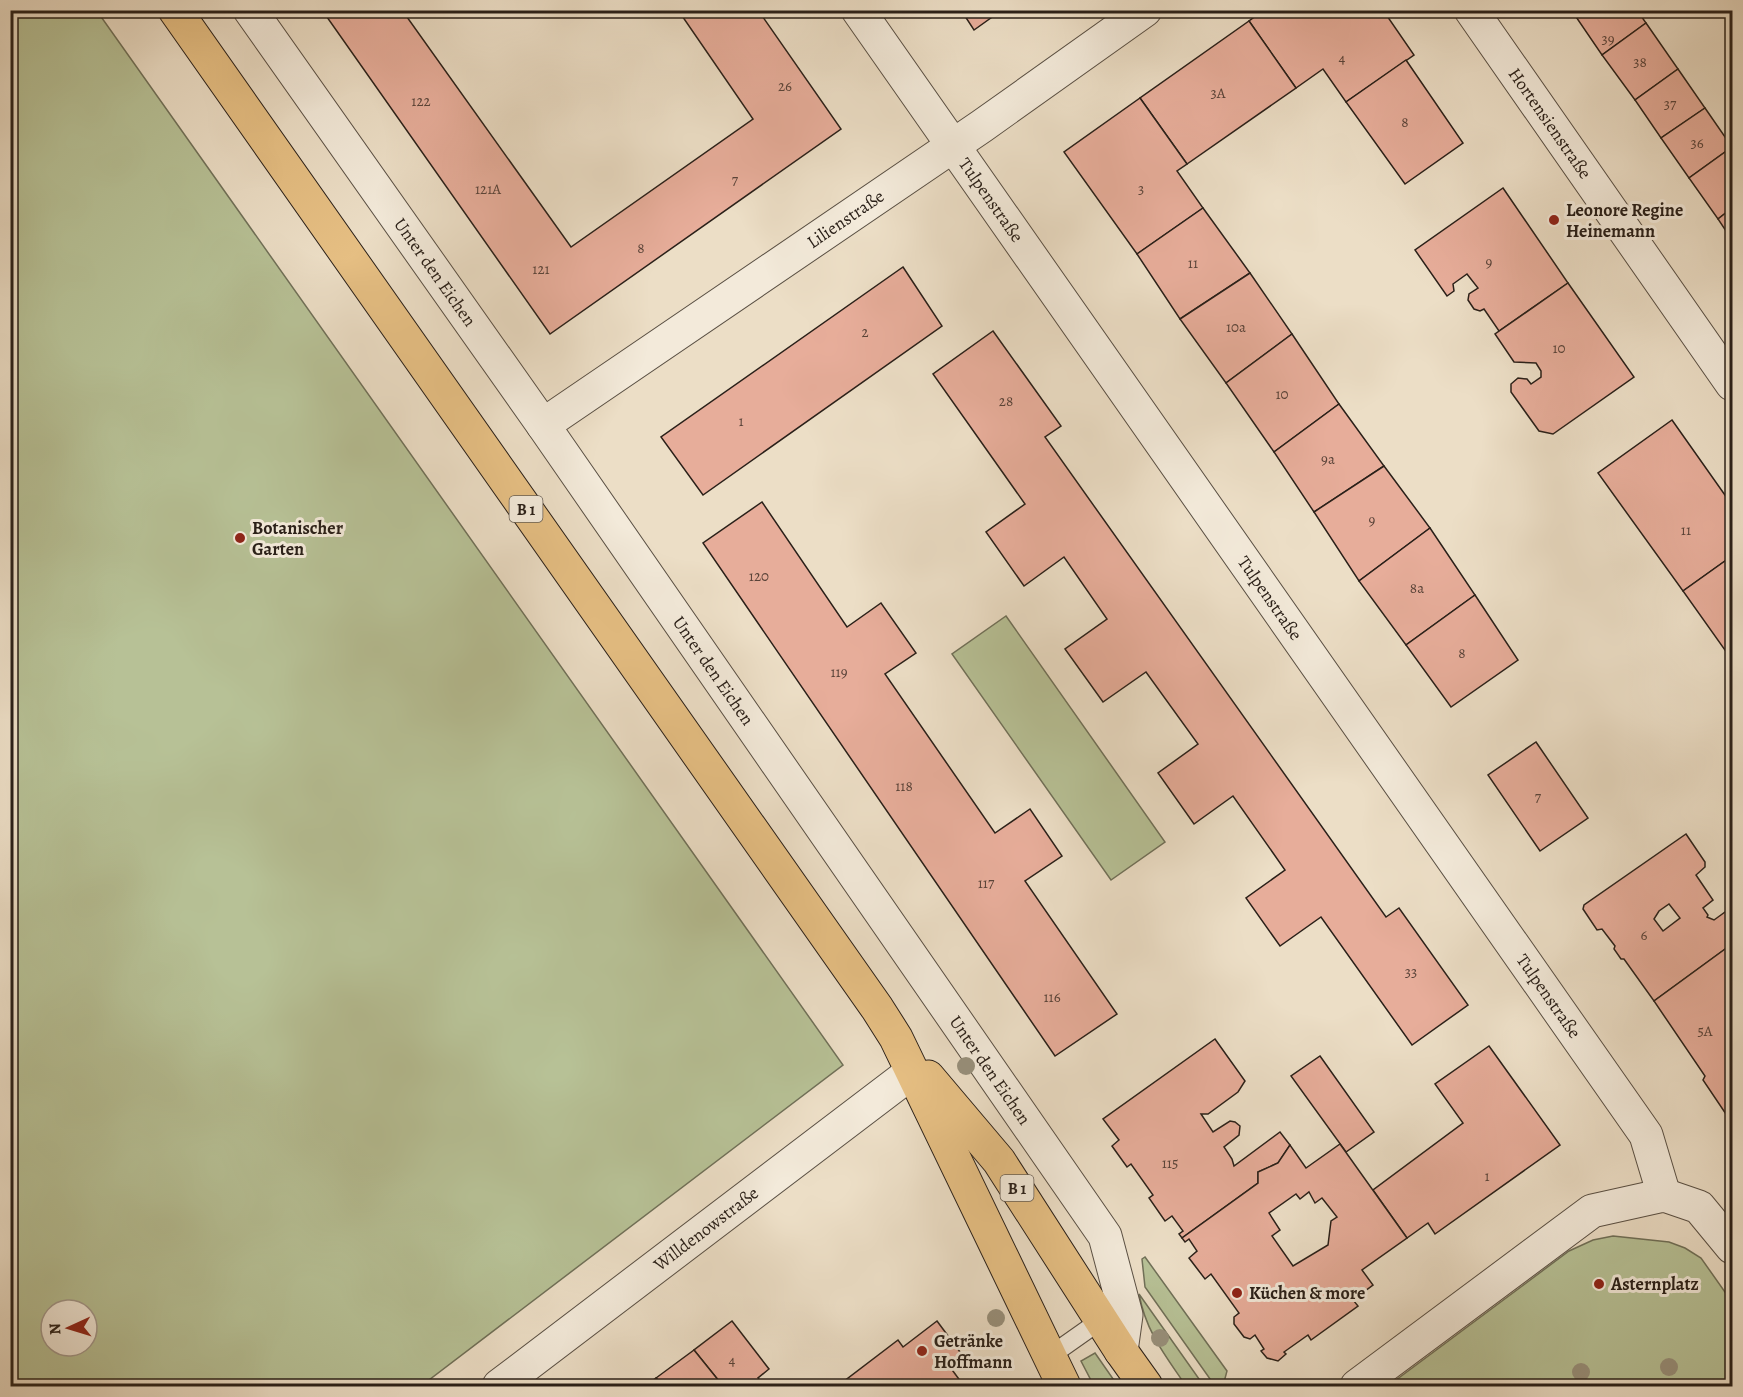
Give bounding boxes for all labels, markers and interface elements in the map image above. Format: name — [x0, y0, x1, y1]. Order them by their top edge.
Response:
house number: 39 — [1601, 29, 1615, 49]
house number: 4 — [1339, 48, 1346, 68]
house number: 38 — [1633, 52, 1647, 72]
street label: Hortensienstraße — [1503, 63, 1597, 183]
house number: 26 — [778, 76, 792, 96]
house number: 3A — [1210, 83, 1226, 103]
house number: 122 — [411, 91, 431, 111]
house number: 37 — [1664, 94, 1677, 114]
house number: 8 — [1401, 112, 1409, 132]
house number: 36 — [1690, 133, 1704, 153]
street label: Tulpenstraße — [953, 153, 1029, 247]
house number: 7 — [732, 170, 739, 190]
house number: 121A — [475, 179, 501, 199]
house number: 3 — [1138, 179, 1144, 199]
street label: Lilienstraße — [802, 184, 889, 254]
place label: Leonore Regine Heinemann — [1566, 198, 1683, 243]
street label: Unter den Eichen — [388, 213, 482, 331]
marker: Leonore Regine Heinemann — [1547, 213, 1561, 227]
house number: 8 — [637, 238, 645, 258]
house number: 9 — [1486, 252, 1493, 272]
house number: 11 — [1188, 253, 1198, 273]
house number: 121 — [532, 259, 550, 279]
house number: 10a — [1226, 317, 1246, 337]
house number: 2 — [861, 322, 869, 342]
house number: 10 — [1552, 338, 1566, 358]
house number: 10 — [1275, 384, 1289, 404]
house number: 28 — [999, 391, 1013, 411]
house number: 1 — [738, 411, 744, 431]
house number: 9a — [1321, 449, 1335, 469]
road number: B 1 — [510, 496, 542, 522]
house number: 9 — [1369, 510, 1376, 530]
place label: Botanischer Garten — [252, 516, 344, 561]
house number: 11 — [1681, 520, 1691, 540]
marker: Botanischer Garten — [233, 531, 247, 545]
street label: Tulpenstraße — [1232, 551, 1308, 645]
house number: 120 — [749, 566, 769, 586]
house number: 8a — [1410, 578, 1424, 598]
street label: Unter den Eichen — [667, 611, 760, 730]
house number: 8 — [1458, 643, 1466, 663]
house number: 119 — [830, 662, 848, 682]
house number: 118 — [895, 776, 913, 796]
house number: 7 — [1535, 787, 1542, 807]
house number: 117 — [978, 873, 995, 893]
house number: 6 — [1641, 925, 1648, 945]
street label: Tulpenstraße — [1511, 949, 1587, 1043]
house number: 33 — [1405, 962, 1417, 982]
house number: 116 — [1043, 987, 1061, 1007]
street label: Unter den Eichen — [944, 1011, 1036, 1130]
house number: 5A — [1697, 1021, 1713, 1041]
house number: 115 — [1162, 1153, 1178, 1173]
house number: 1 — [1484, 1166, 1490, 1186]
road number: B 1 — [1000, 1175, 1034, 1201]
street label: Willdenowstraße — [648, 1181, 763, 1277]
place label: Asternplatz — [1610, 1272, 1699, 1296]
marker: Asternplatz — [1592, 1277, 1606, 1291]
place label: Küchen & more — [1249, 1281, 1365, 1305]
marker: Küchen & more — [1230, 1286, 1244, 1300]
north arrow — [39, 1298, 99, 1358]
text: N — [44, 1322, 66, 1336]
place label: Getränke Hoffmann — [934, 1329, 1012, 1374]
marker: Getränke Hoffmann — [915, 1344, 929, 1358]
house number: 4 — [729, 1350, 736, 1370]

